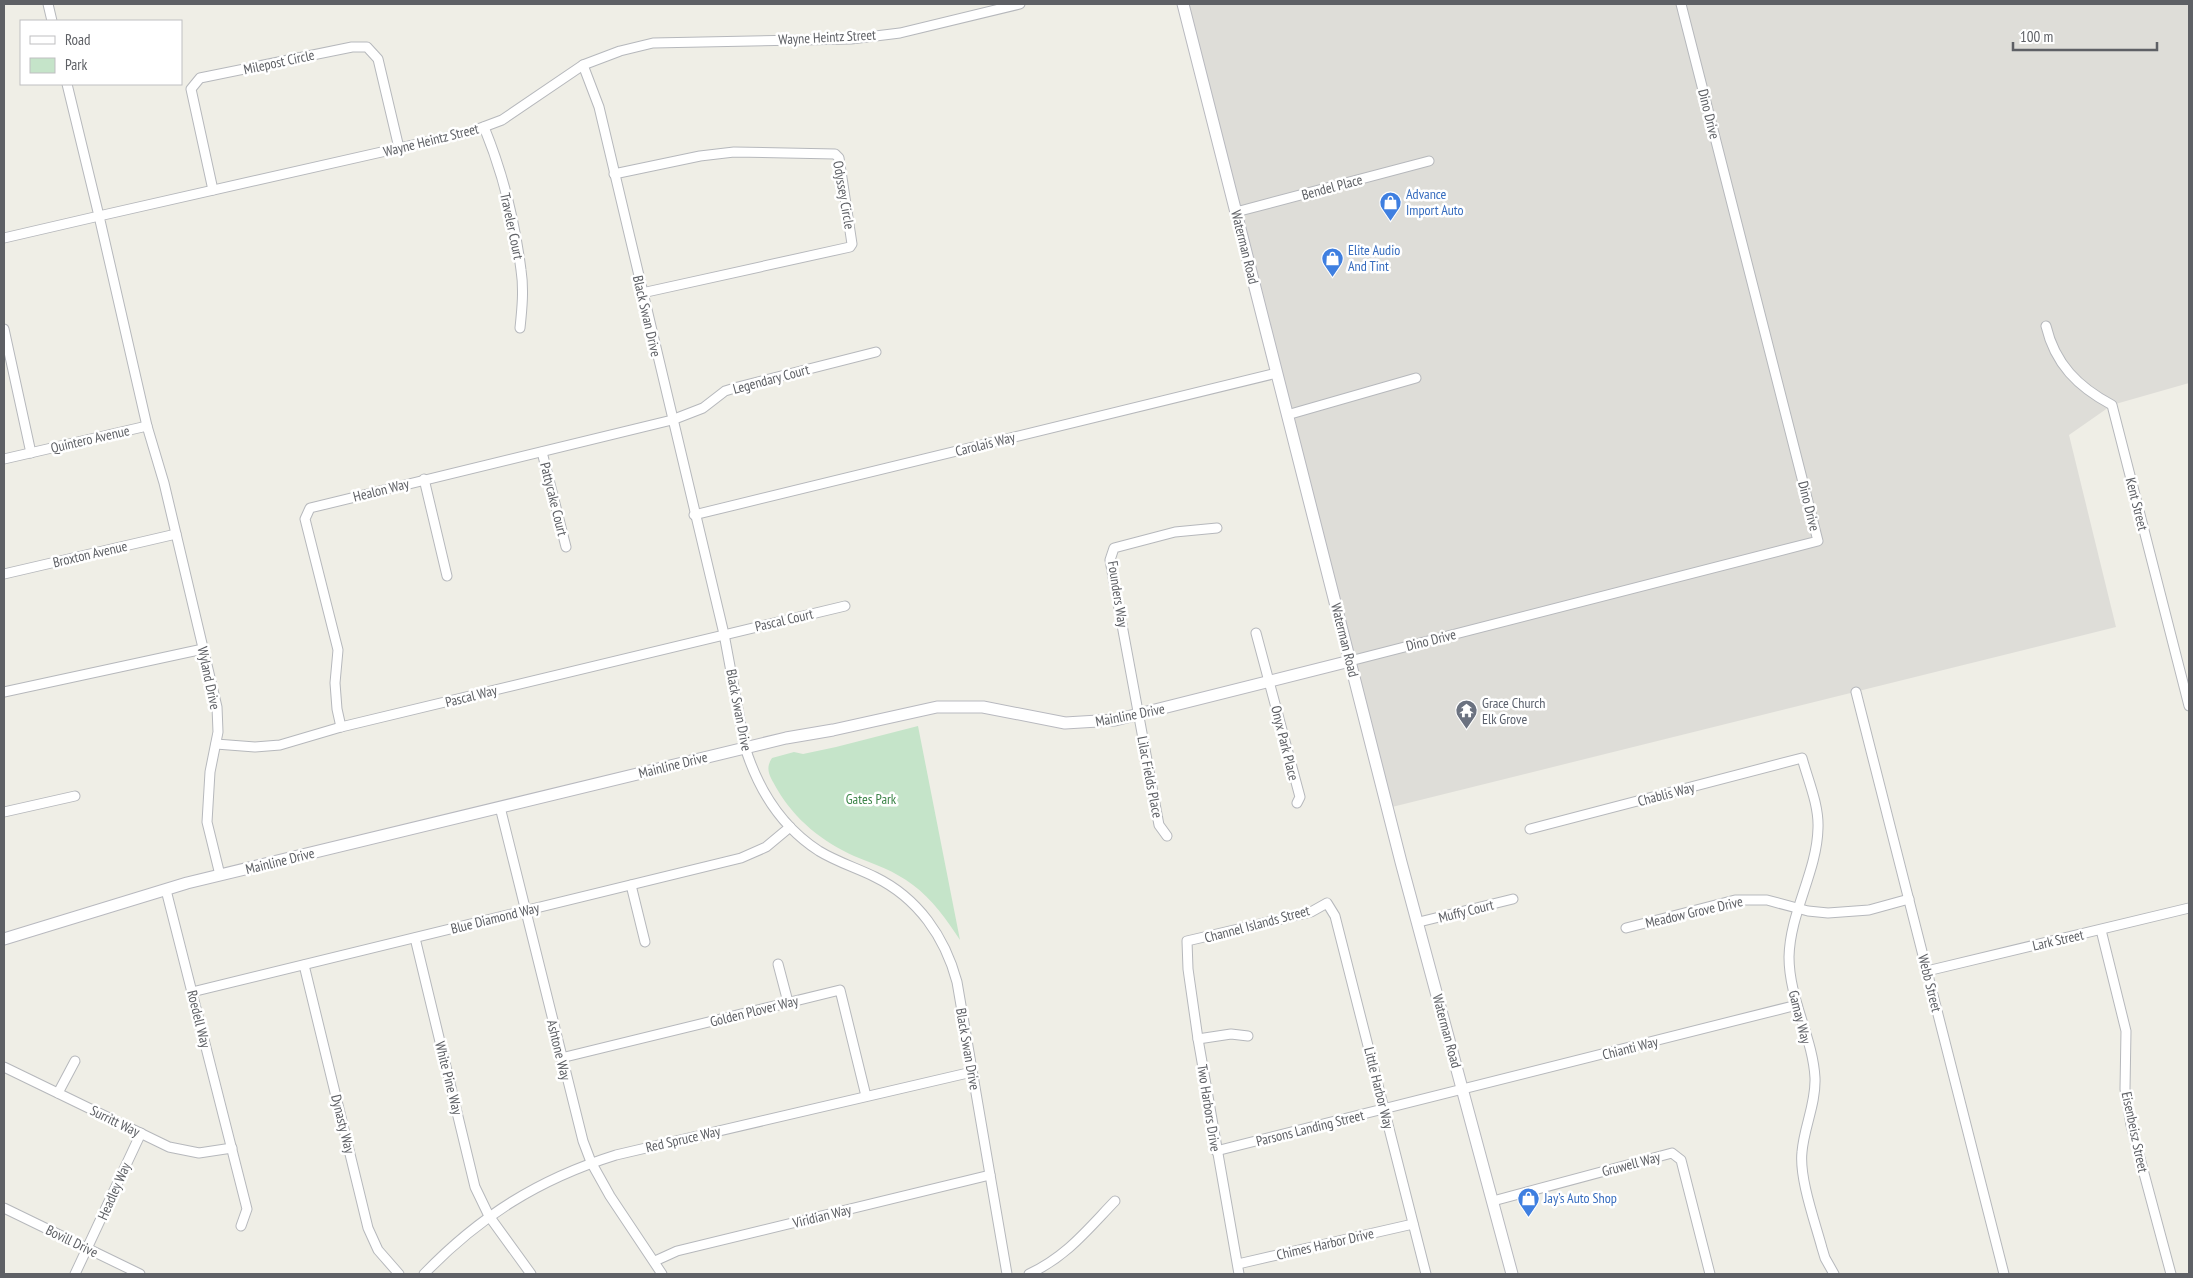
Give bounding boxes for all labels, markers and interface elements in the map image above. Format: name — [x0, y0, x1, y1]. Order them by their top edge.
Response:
legend — [20, 20, 182, 85]
scale bar — [2013, 20, 2157, 52]
street label: Wayne Heintz Street — [778, 25, 876, 49]
text: 100 m — [2020, 27, 2053, 46]
text: Road — [65, 30, 91, 49]
street label: Milepost Circle — [242, 46, 316, 78]
text: Park — [65, 55, 87, 74]
street label: Dino Drive — [1694, 87, 1724, 141]
street label: Wayne Heintz Street — [381, 119, 481, 161]
street label: Odyssey Circle — [829, 159, 859, 231]
street label: Bendel Place — [1300, 170, 1365, 204]
place label: Advance Import Auto — [1406, 185, 1464, 219]
shop icon: Advance Import Auto — [1378, 190, 1402, 221]
street label: Traveler Court — [496, 191, 528, 261]
street label: Waterman Road — [1227, 208, 1263, 286]
place label: Elite Audio And Tint — [1348, 241, 1400, 275]
shop icon: Elite Audio And Tint — [1320, 246, 1344, 277]
street label: Black Swan Drive — [629, 274, 665, 359]
street label: Legendary Court — [731, 360, 811, 398]
street label: Quintero Avenue — [49, 421, 131, 457]
street label: Carolais Way — [953, 428, 1017, 460]
street label: Pattycake Court — [536, 460, 572, 538]
street label: Healon Way — [351, 474, 411, 506]
street label: Kent Street — [2122, 476, 2152, 533]
street label: Dino Drive — [1794, 479, 1824, 533]
street label: Broxton Avenue — [51, 537, 129, 571]
street label: Founders Way — [1104, 559, 1132, 629]
street label: Waterman Road — [1327, 601, 1363, 679]
street label: Pascal Court — [753, 605, 815, 635]
street label: Dino Drive — [1404, 625, 1458, 655]
street label: Wyland Drive — [194, 645, 224, 711]
street label: Black Swan Drive — [722, 668, 756, 753]
street label: Pascal Way — [443, 681, 499, 711]
place label: Grace Church Elk Grove — [1482, 694, 1545, 728]
street label: Mainline Drive — [1094, 699, 1166, 731]
temple icon: Grace Church Elk Grove — [1454, 699, 1478, 730]
street label: Onyx Park Place — [1267, 704, 1303, 783]
street label: Lilac Fields Place — [1133, 735, 1167, 820]
street label: Mainline Drive — [637, 748, 710, 782]
street label: Chablis Way — [1636, 778, 1697, 810]
park label: Gates Park — [846, 790, 897, 808]
street label: Mainline Drive — [244, 844, 317, 878]
street label: Meadow Grove Drive — [1644, 892, 1745, 932]
street label: Muffy Court — [1437, 895, 1496, 927]
street label: Blue Diamond Way — [449, 898, 542, 938]
street label: Channel Islands Street — [1202, 901, 1312, 947]
street label: Lark Street — [2031, 925, 2086, 955]
street label: Webb Street — [1914, 952, 1946, 1014]
street label: Roedell Way — [183, 988, 215, 1050]
street label: Gamay Way — [1785, 988, 1816, 1046]
street label: Golden Plover Way — [708, 991, 801, 1031]
street label: Waterman Road — [1429, 992, 1465, 1070]
street label: Black Swan Drive — [952, 1007, 984, 1092]
street label: Ashtone Way — [543, 1018, 575, 1083]
street label: Chianti Way — [1600, 1032, 1660, 1064]
street label: White Pine Way — [431, 1039, 467, 1117]
street label: Little Harbor Way — [1360, 1045, 1398, 1132]
street label: Two Harbors Drive — [1193, 1063, 1225, 1153]
street label: Eisenbeisz Street — [2118, 1090, 2152, 1174]
street label: Dynasty Way — [327, 1093, 359, 1156]
street label: Surritt Way — [87, 1101, 143, 1141]
street label: Parsons Landing Street — [1254, 1106, 1366, 1150]
street label: Red Spruce Way — [644, 1122, 723, 1156]
street label: Gruwell Way — [1600, 1147, 1663, 1180]
street label: Headley Way — [93, 1159, 135, 1223]
shop icon: Jay’s Auto Shop — [1516, 1186, 1540, 1217]
place label: Jay’s Auto Shop — [1543, 1189, 1617, 1207]
street label: Viridian Way — [790, 1200, 854, 1232]
street label: Bovill Drive — [43, 1221, 101, 1261]
street label: Chimes Harbor Drive — [1274, 1224, 1376, 1264]

